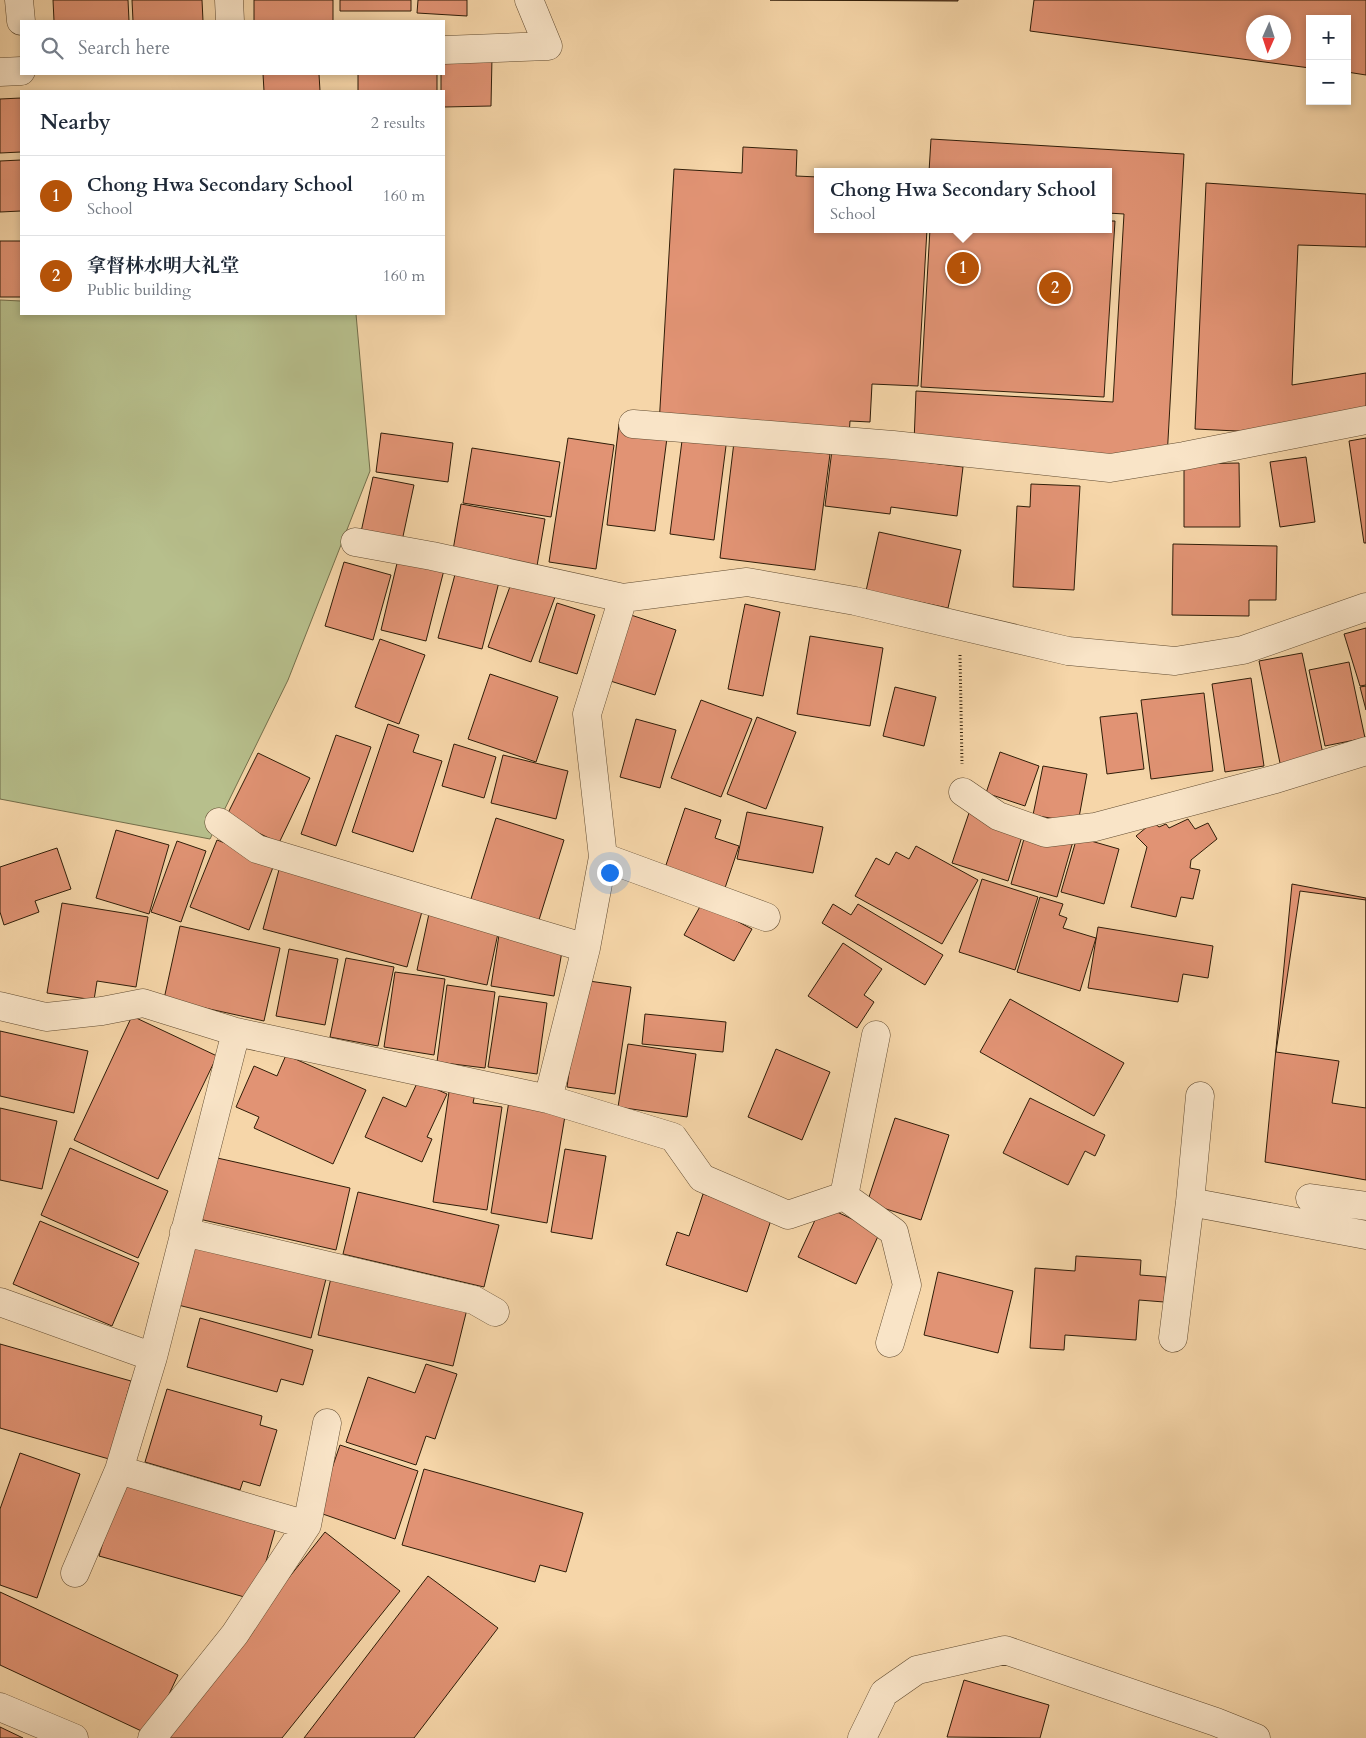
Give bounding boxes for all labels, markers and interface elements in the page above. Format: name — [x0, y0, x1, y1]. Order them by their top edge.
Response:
north arrow — [1246, 15, 1291, 60]
map controls — [1306, 15, 1351, 105]
button: + — [1306, 15, 1351, 60]
search box — [20, 20, 445, 75]
icon: search — [38, 34, 66, 62]
text: Search here — [78, 35, 170, 61]
button: − — [1306, 60, 1351, 105]
text: Nearby — [40, 108, 111, 137]
text: 2 results — [371, 112, 425, 134]
popup — [814, 168, 1112, 233]
text: Chong Hwa Secondary School — [87, 172, 353, 198]
text: Chong Hwa Secondary School — [830, 177, 1096, 203]
text: 1 — [52, 185, 60, 207]
text: 160 m — [383, 185, 425, 207]
text: School — [87, 198, 132, 220]
text: School — [830, 203, 876, 225]
pin: 1 — [947, 249, 979, 287]
text: 拿督林水明大礼堂 — [87, 253, 239, 279]
text: 2 — [52, 265, 60, 287]
text: 160 m — [383, 265, 425, 287]
pin: 2 — [1039, 269, 1071, 307]
text: Public building — [87, 279, 191, 301]
your location — [597, 860, 623, 886]

